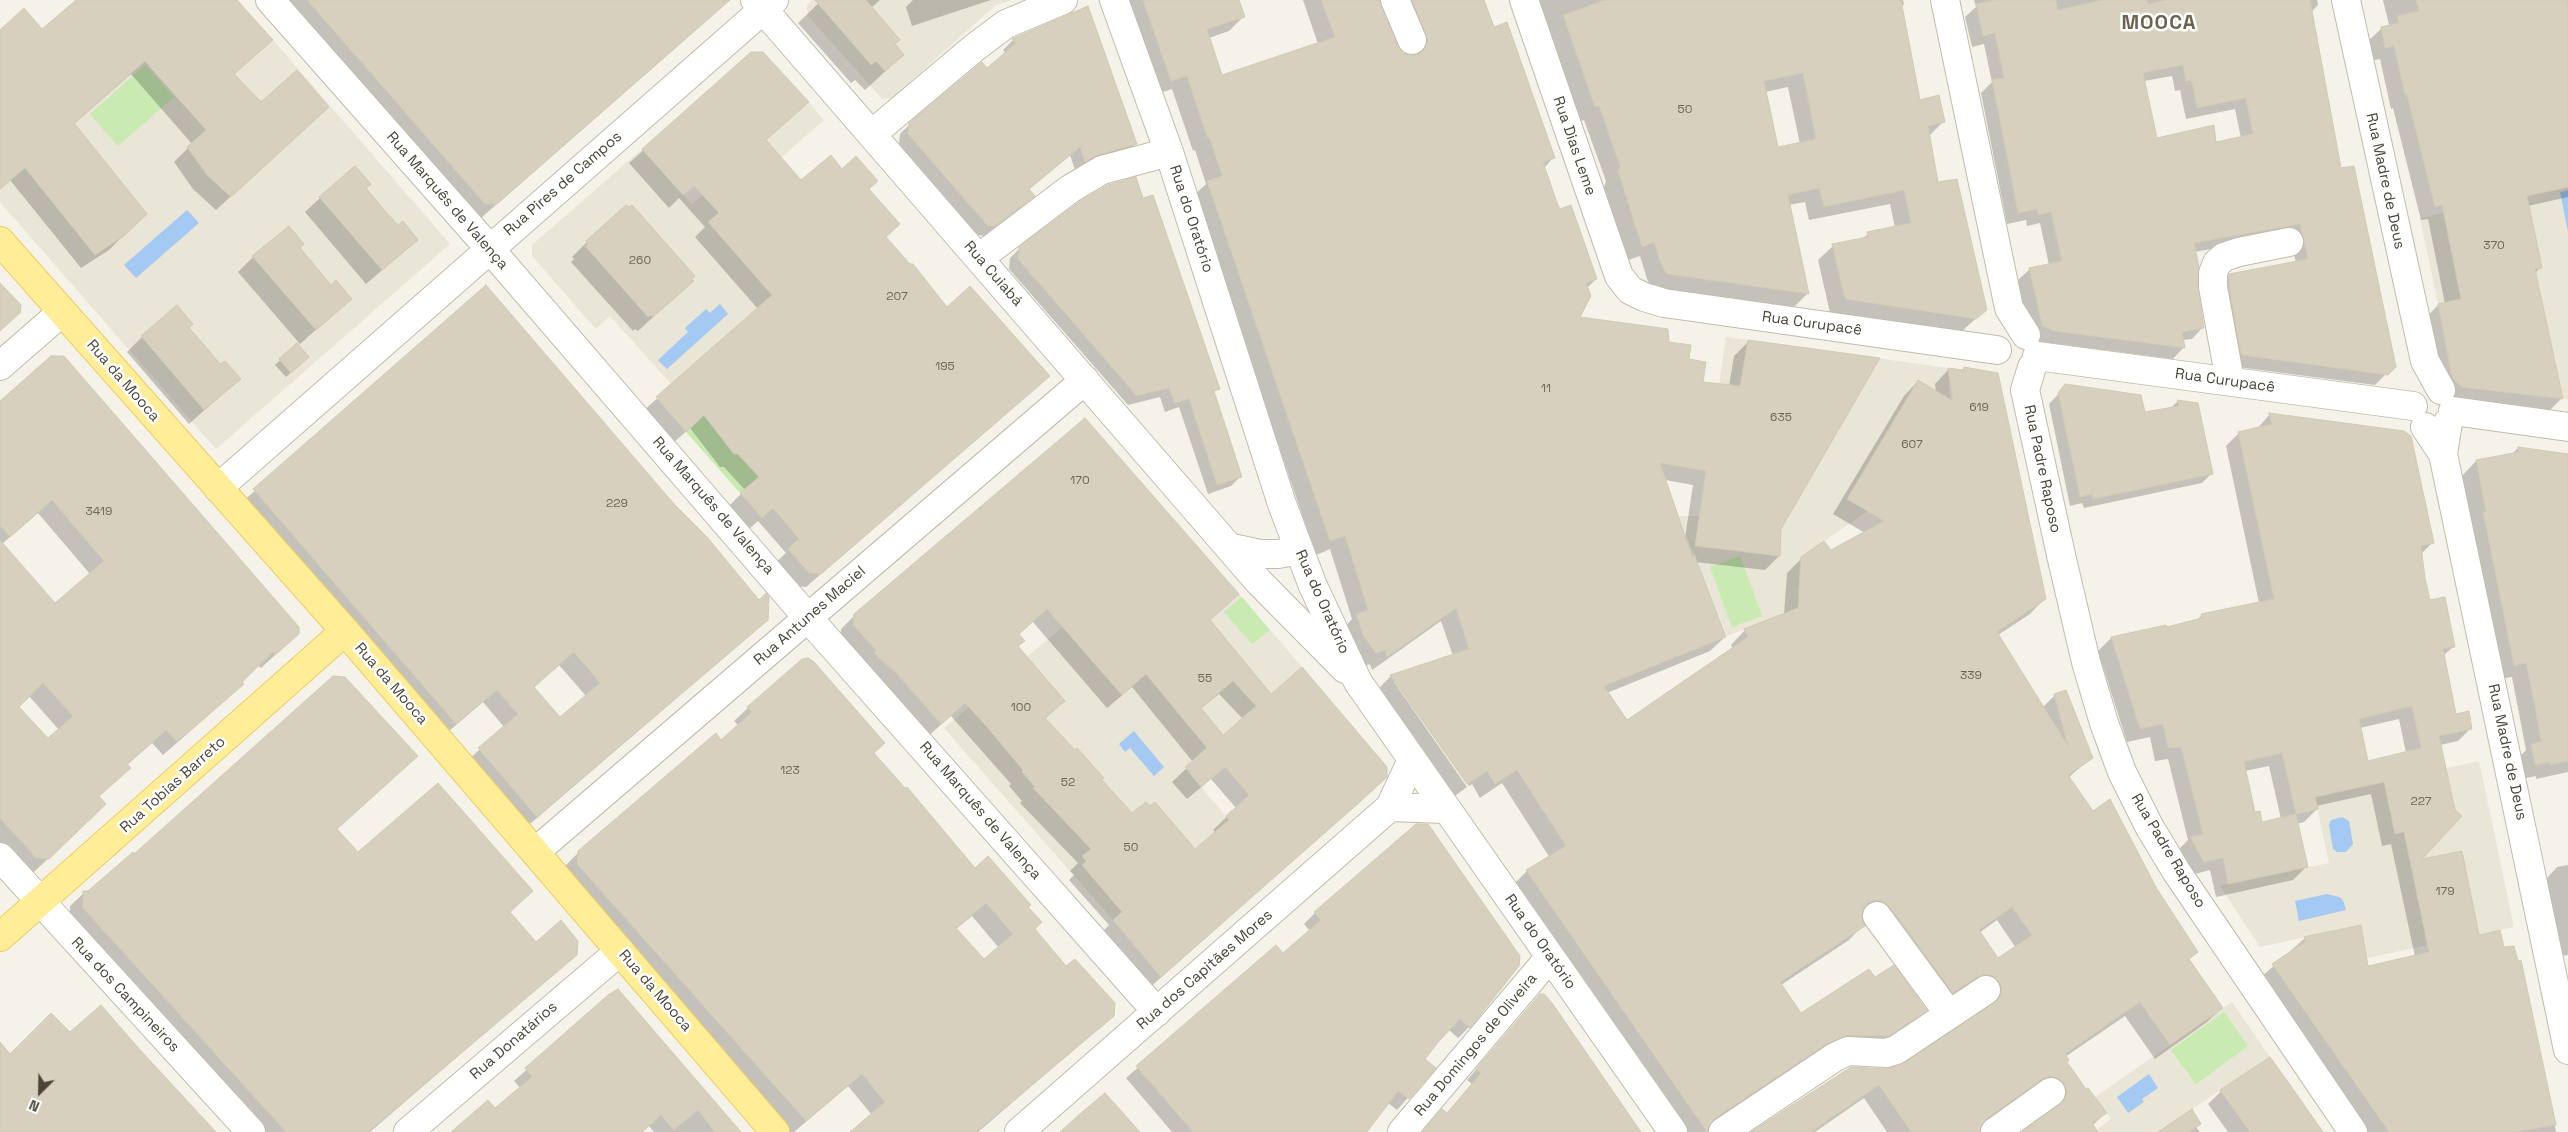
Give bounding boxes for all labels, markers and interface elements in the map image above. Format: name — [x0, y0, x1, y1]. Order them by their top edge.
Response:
district label: MOOCA — [2121, 12, 2197, 36]
street label: Rua Dias Leme — [1549, 94, 1599, 198]
house number: 50 — [1678, 103, 1692, 117]
street label: Rua Madre de Deus — [2362, 111, 2408, 251]
street label: Rua Marquês de Valença — [382, 128, 512, 274]
street label: Rua Pires de Campos — [500, 128, 626, 240]
street label: Rua do Oratório — [1165, 163, 1217, 275]
street label: Rua Cuiabá — [960, 238, 1026, 310]
house number: 370 — [2483, 239, 2505, 253]
house number: 260 — [629, 254, 651, 268]
house number: 207 — [886, 290, 908, 304]
street label: Rua Curupacê — [1761, 308, 1863, 340]
street label: Rua da Mooca — [83, 336, 163, 426]
house number: 195 — [935, 360, 955, 374]
street label: Rua Curupacê — [2174, 365, 2276, 397]
house number: 11 — [1541, 382, 1551, 396]
house number: 619 — [1969, 401, 1989, 415]
street label: Rua Padre Raposo — [2020, 403, 2064, 535]
house number: 635 — [1770, 411, 1792, 425]
street label: Rua Marquês de Valença — [648, 433, 778, 579]
house number: 607 — [1901, 438, 1923, 452]
house number: 170 — [1070, 474, 1090, 488]
house number: 229 — [606, 497, 628, 511]
house number: 3419 — [86, 505, 112, 519]
street label: Rua do Oratório — [1291, 547, 1353, 657]
street label: Rua Antunes Maciel — [750, 563, 870, 669]
street label: Rua da Mooca — [351, 639, 431, 729]
house number: 339 — [1960, 669, 1982, 683]
house number: 55 — [1198, 672, 1212, 686]
street label: Rua Madre de Deus — [2484, 682, 2530, 822]
house number: 100 — [1011, 701, 1031, 715]
street label: Rua Tobias Barreto — [117, 733, 229, 837]
street label: Rua Marquês de Valença — [915, 738, 1045, 884]
house number: 123 — [780, 764, 800, 778]
house number: 52 — [1061, 776, 1075, 790]
street label: Rua Padre Raposo — [2127, 790, 2209, 912]
house number: 227 — [2410, 795, 2432, 809]
house number: 50 — [1124, 841, 1138, 855]
house number: 179 — [2435, 885, 2455, 899]
street label: Rua do Oratório — [1501, 891, 1579, 993]
street label: Rua dos Capitães Mores — [1134, 906, 1276, 1034]
street label: Rua dos Campineiros — [67, 934, 183, 1056]
street label: Rua da Mooca — [615, 946, 695, 1036]
street label: Rua Domingos de Oliveira — [1411, 970, 1541, 1120]
street label: Rua Donatários — [467, 998, 561, 1084]
north arrow — [15, 1067, 65, 1117]
text: N — [26, 1096, 42, 1116]

